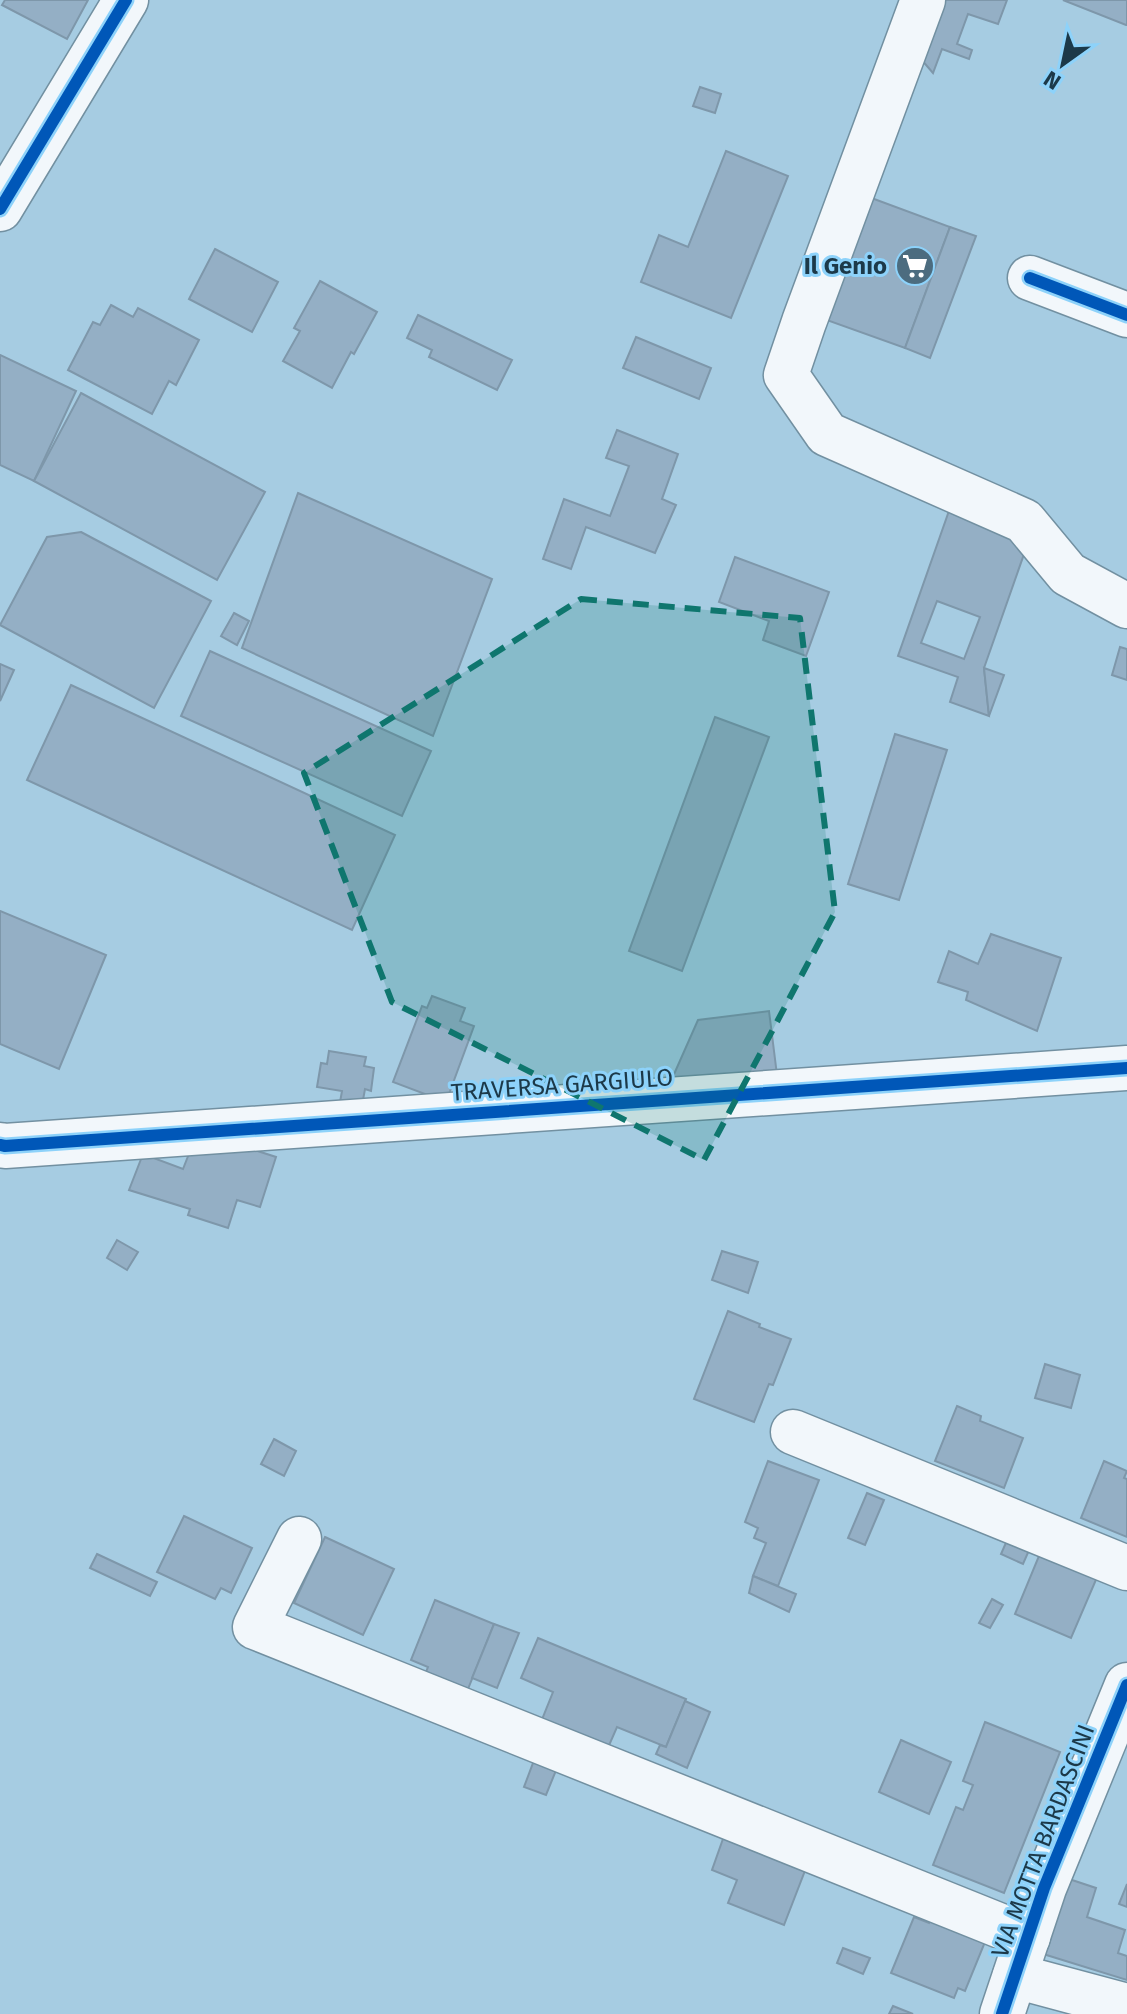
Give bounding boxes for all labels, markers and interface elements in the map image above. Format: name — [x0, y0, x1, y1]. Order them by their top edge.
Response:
north arrow — [1023, 24, 1103, 104]
text: N — [1039, 65, 1066, 96]
supermarket icon: Il Genio — [894, 245, 936, 287]
place label: Il Genio — [804, 252, 887, 280]
street label: TRAVERSA GARGIULO — [450, 1063, 674, 1107]
street label: VIA MOTTA BARDASCINI — [986, 1721, 1100, 1961]

